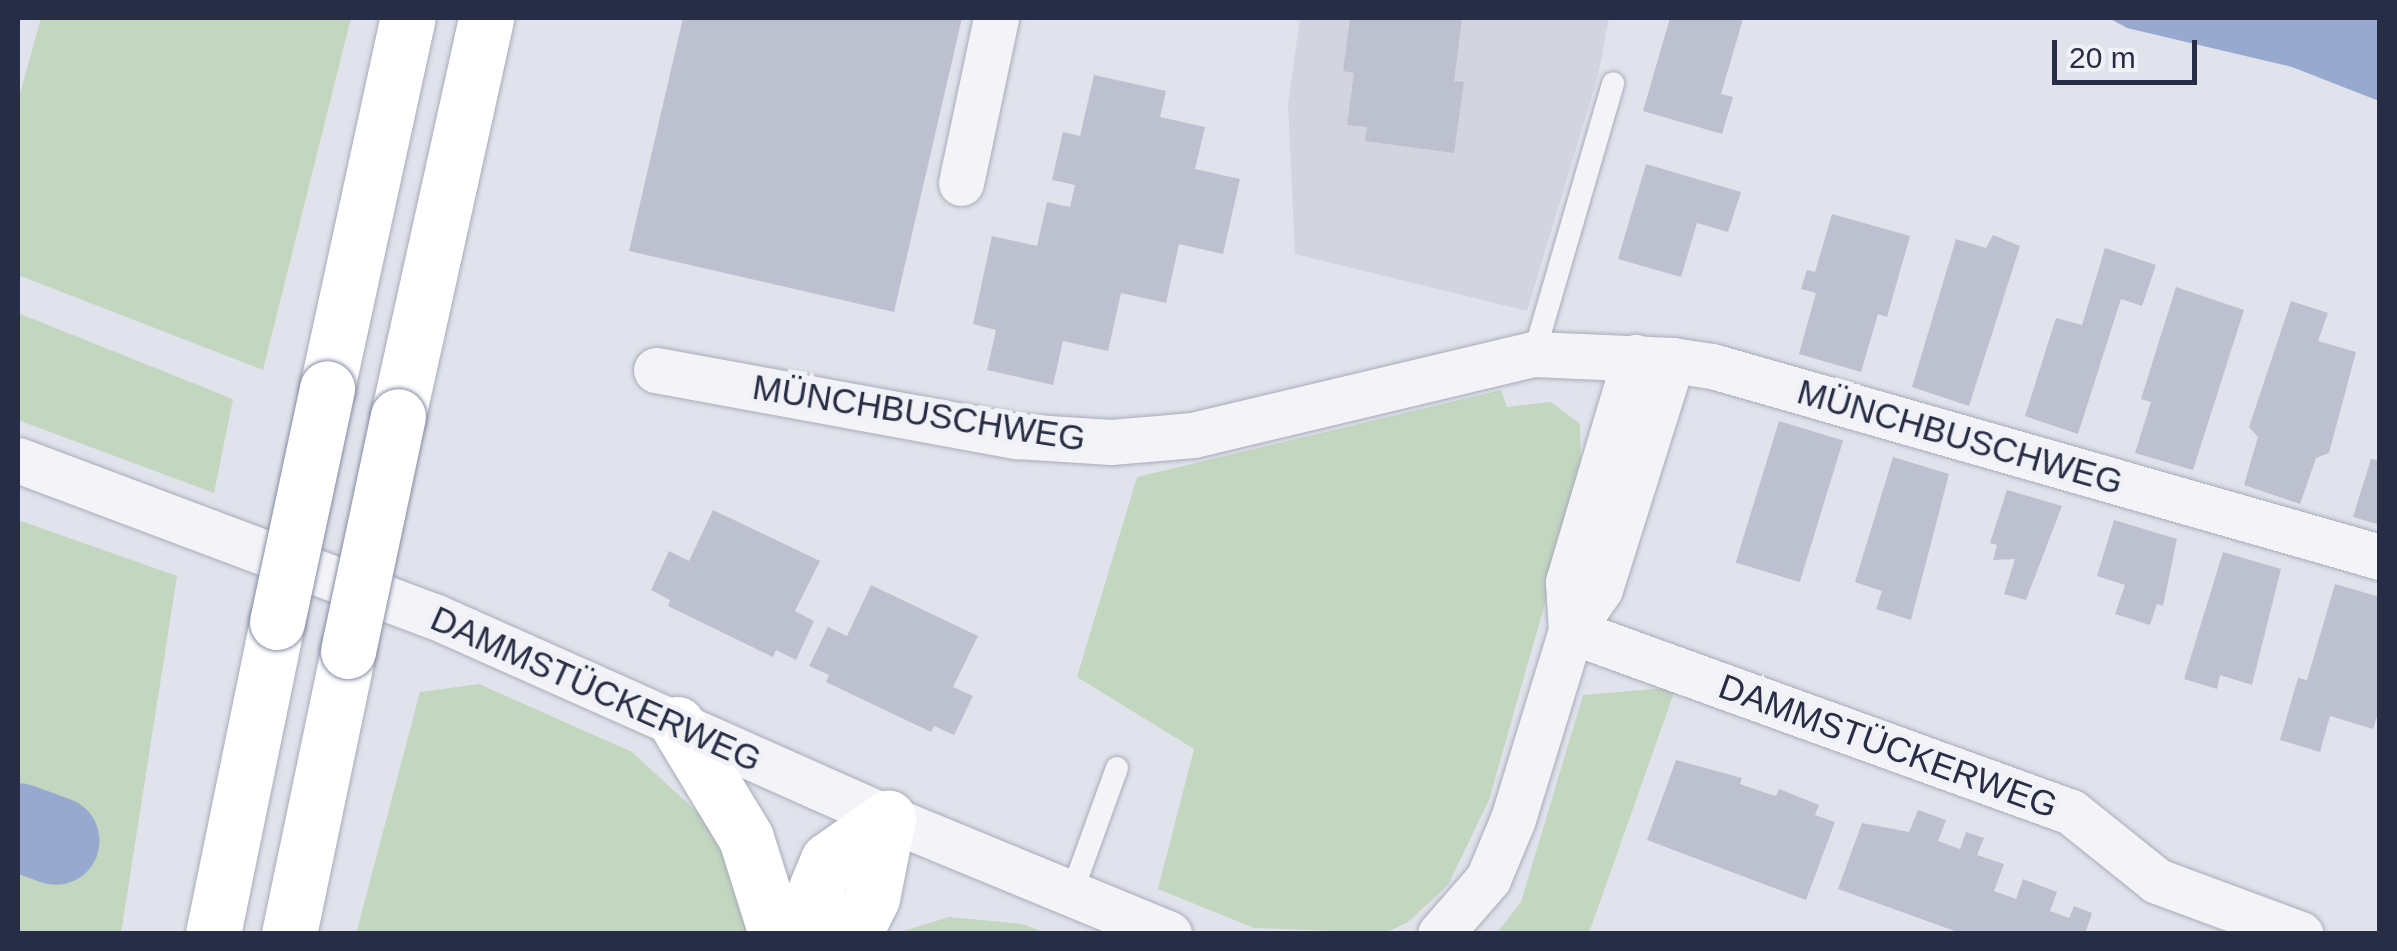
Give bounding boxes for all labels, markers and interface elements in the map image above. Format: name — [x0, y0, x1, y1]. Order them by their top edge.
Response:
scale bar — [2057, 20, 2202, 82]
text: 20 m — [2069, 41, 2136, 74]
street label: MÜNCHBUSCHWEG — [750, 366, 1088, 460]
street label: MÜNCHBUSCHWEG — [1793, 370, 2127, 504]
street label: DAMMSTÜCKERWEG — [424, 597, 768, 781]
street label: DAMMSTÜCKERWEG — [1713, 665, 2063, 827]

